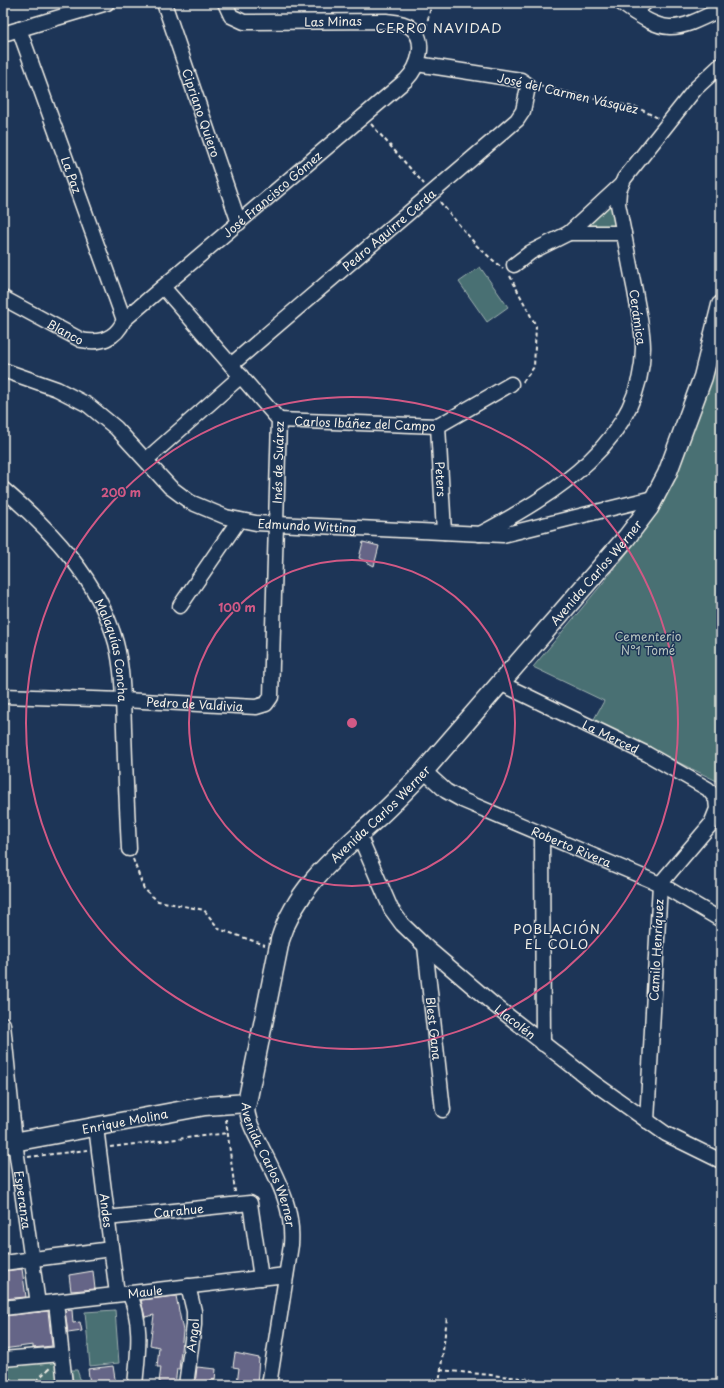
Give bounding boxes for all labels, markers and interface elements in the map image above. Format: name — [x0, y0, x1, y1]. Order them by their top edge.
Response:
street label: Las Minas — [304, 11, 363, 31]
district label: CERRO NAVIDAD — [375, 18, 503, 37]
street label: Cipriano Quiero — [178, 66, 225, 160]
street label: José del Carmen Vásquez — [496, 68, 641, 118]
street label: José Francisco Gómez — [218, 146, 326, 242]
street label: La Paz — [57, 154, 87, 196]
street label: Pedro Aguirre Cerda — [338, 184, 440, 275]
street label: Cerámica — [625, 288, 651, 346]
street label: Blanco — [44, 314, 87, 349]
street label: Carlos Ibáñez del Campo — [294, 412, 436, 435]
street label: Inés de Suárez — [268, 420, 288, 504]
street label: Peters — [431, 461, 451, 498]
text: 200 m — [101, 483, 141, 501]
street label: Edmundo Witting — [257, 514, 357, 537]
street label: Avenida Carlos Werner — [546, 516, 646, 629]
street label: Malaquías Concha — [91, 595, 132, 703]
text: 100 m — [218, 598, 256, 616]
park label: Cementerio N°1 Tomé — [615, 627, 682, 659]
street label: Pedro de Valdivia — [146, 692, 244, 715]
street label: La Merced — [580, 715, 642, 758]
centre of rings — [345, 716, 359, 730]
street label: Avenida Carlos Werner — [326, 761, 435, 867]
street label: Roberto Rivera — [529, 822, 615, 872]
street label: Camilo Henríquez — [644, 898, 668, 1001]
district label: POBLACIÓN EL COLO — [513, 919, 601, 953]
street label: Blest Gana — [422, 996, 447, 1061]
street label: Llacolén — [491, 1000, 540, 1043]
street label: Avenida Carlos Werner — [238, 1102, 300, 1228]
street label: Enrique Molina — [81, 1104, 170, 1138]
street label: Esperanza — [10, 1169, 36, 1231]
street label: Andes — [95, 1192, 118, 1229]
street label: Carahue — [153, 1199, 205, 1222]
street label: Maule — [127, 1280, 164, 1302]
street label: Angol — [181, 1318, 203, 1354]

